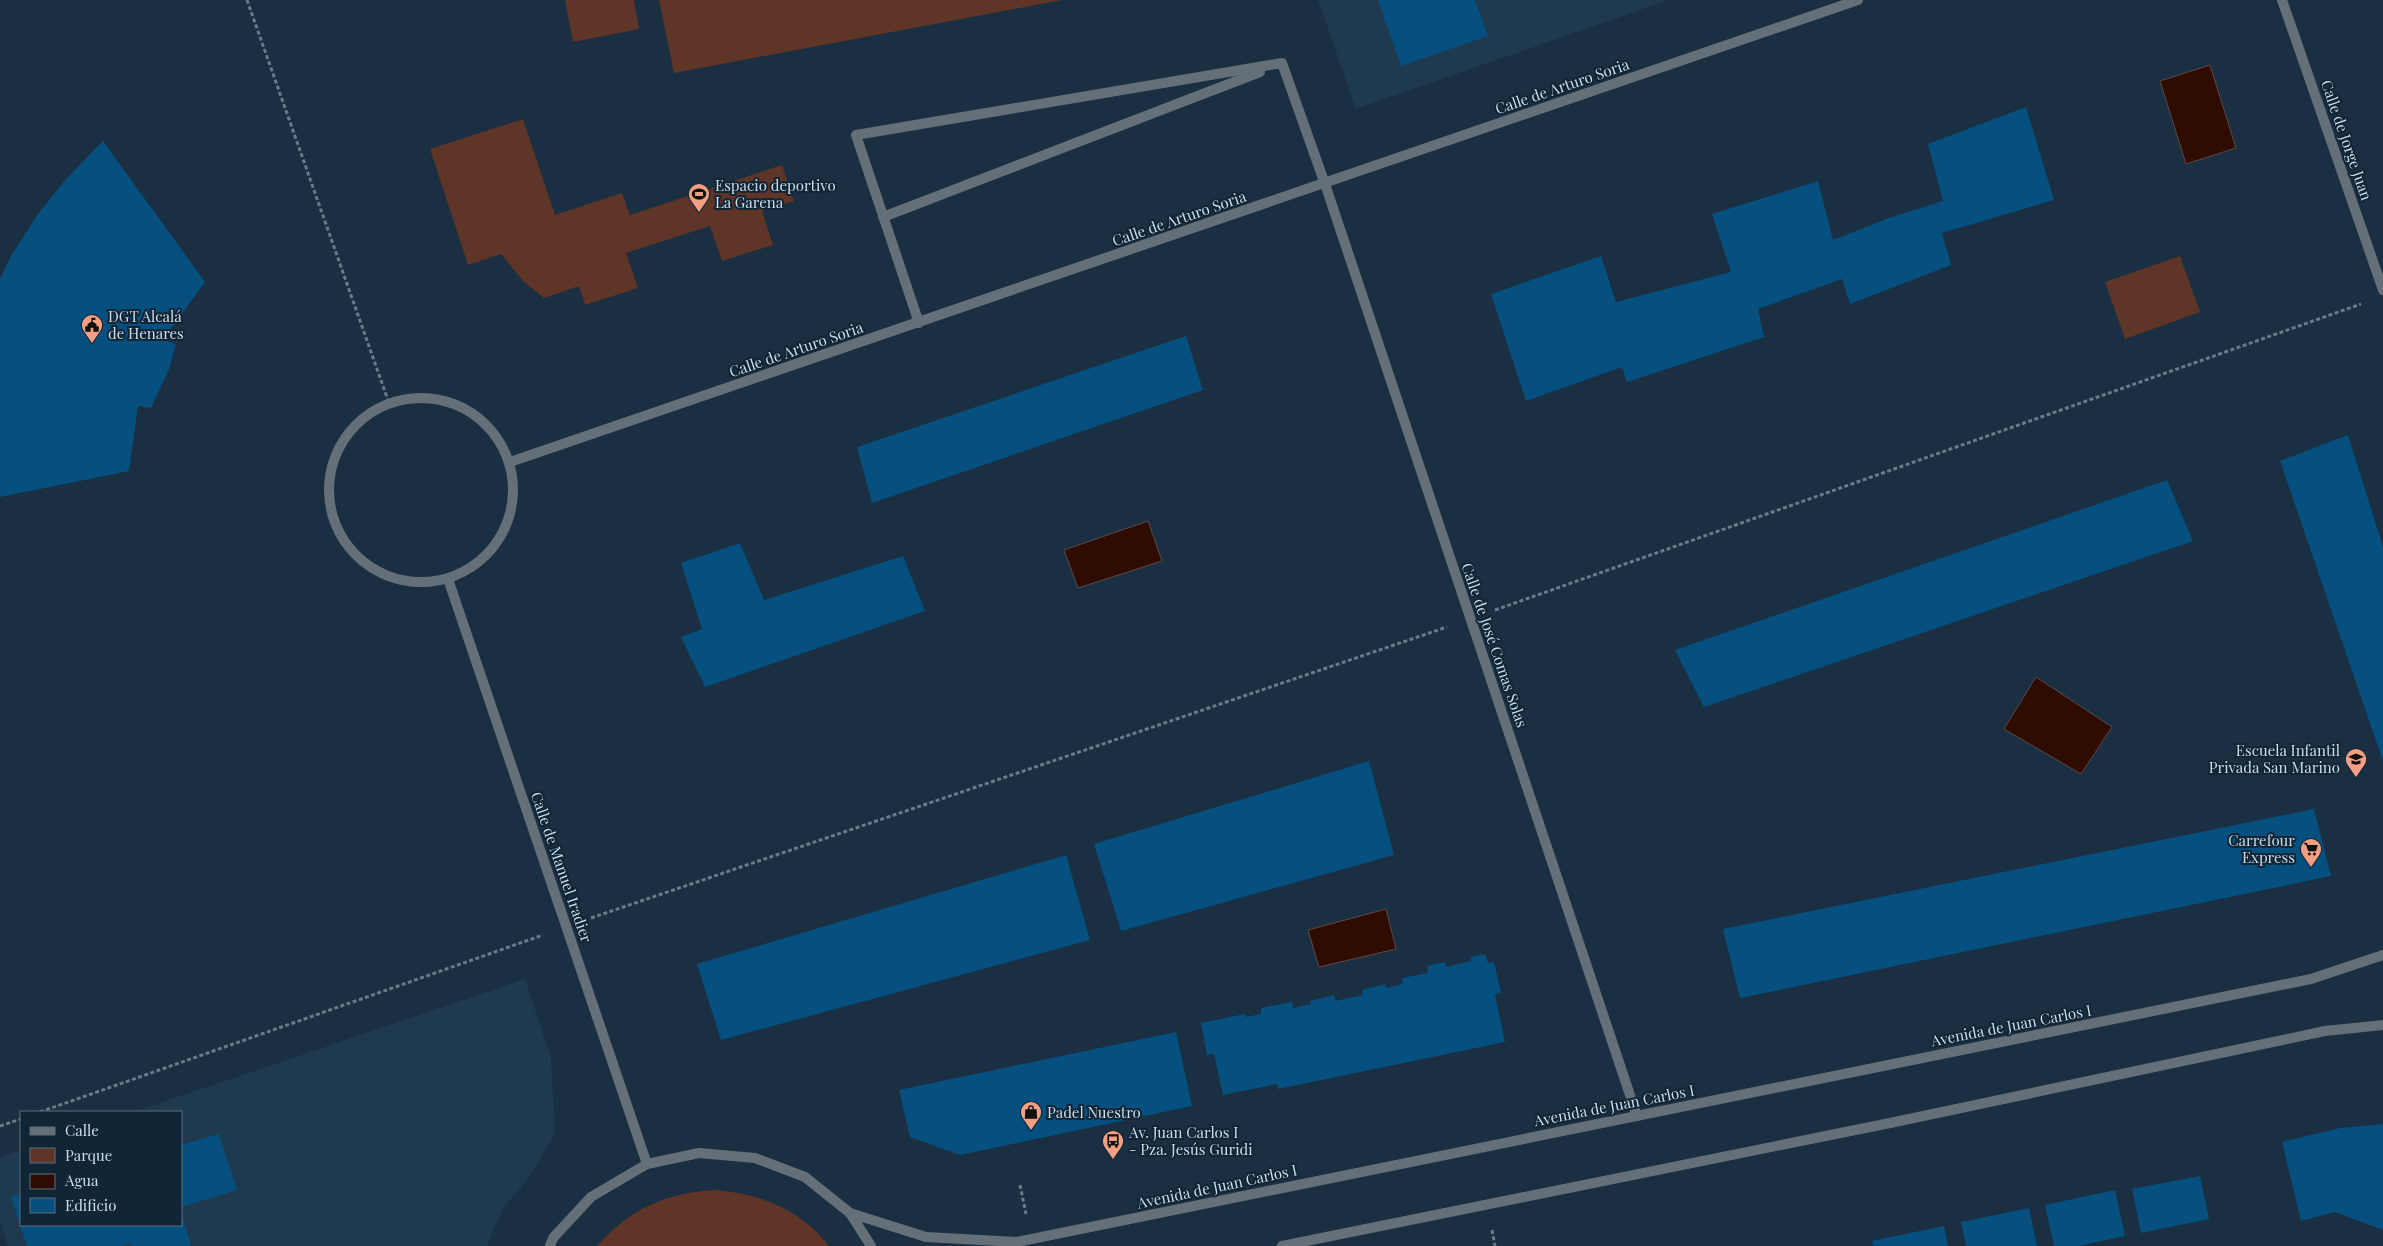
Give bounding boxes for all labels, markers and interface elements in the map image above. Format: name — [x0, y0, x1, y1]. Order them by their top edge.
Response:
street label: Calle de Arturo Soria — [1492, 54, 1632, 118]
street label: Calle de Jorge Juan — [2317, 77, 2377, 203]
place label: Espacio deportivo La Garena — [715, 175, 836, 212]
sports icon: Espacio deportivo La Garena — [687, 182, 711, 213]
street label: Calle de Arturo Soria — [1109, 186, 1249, 250]
place label: DGT Alcalá de Henares — [108, 306, 184, 343]
public building icon: DGT Alcalá de Henares — [80, 313, 104, 344]
street label: Calle de Arturo Soria — [726, 317, 866, 381]
street label: Calle de José Comas Solas — [1457, 560, 1533, 730]
place label: Escuela Infantil Privada San Marino — [2209, 740, 2340, 777]
school or university icon: Escuela Infantil Privada San Marino — [2344, 747, 2368, 778]
street label: Calle de Manuel Iradier — [527, 789, 597, 945]
place label: Carrefour Express — [2228, 830, 2295, 867]
supermarket icon: Carrefour Express — [2299, 837, 2323, 868]
street label: Avenida de Juan Carlos I — [1928, 1000, 2093, 1051]
street label: Avenida de Juan Carlos I — [1531, 1080, 1696, 1131]
shop icon: Padel Nuestro — [1019, 1100, 1043, 1131]
place label: Padel Nuestro — [1047, 1102, 1141, 1122]
legend — [20, 1111, 182, 1226]
text: Calle — [65, 1120, 99, 1140]
place label: Av. Juan Carlos I - Pza. Jesús Guridi — [1128, 1122, 1253, 1159]
bus stop icon: Av. Juan Carlos I - Pza. Jesús Guridi — [1101, 1129, 1125, 1160]
text: Parque — [65, 1145, 112, 1165]
street label: Avenida de Juan Carlos I — [1134, 1159, 1299, 1213]
text: Agua — [64, 1170, 99, 1190]
text: Edificio — [65, 1195, 116, 1215]

